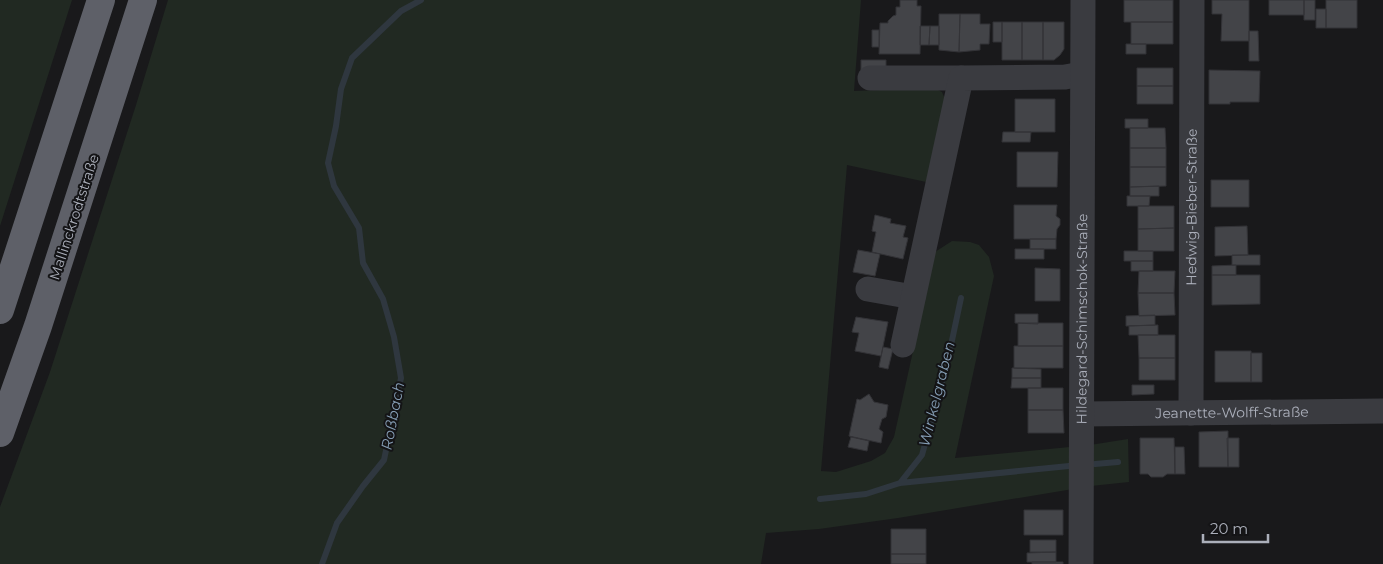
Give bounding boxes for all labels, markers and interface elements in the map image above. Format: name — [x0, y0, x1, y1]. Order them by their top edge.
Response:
street label: Hedwig-Bieber-Straße — [1182, 128, 1201, 286]
street label: Mallinckrodtstraße — [45, 152, 103, 282]
street label: Hildegard-Schimschok-Straße — [1072, 214, 1091, 424]
water label: Winkelgraben — [914, 339, 959, 448]
water label: Roßbach — [377, 380, 408, 452]
street label: Jeanette-Wolff-Straße — [1154, 403, 1309, 422]
scale bar — [1203, 512, 1268, 544]
text: 20 m — [1210, 519, 1248, 538]

